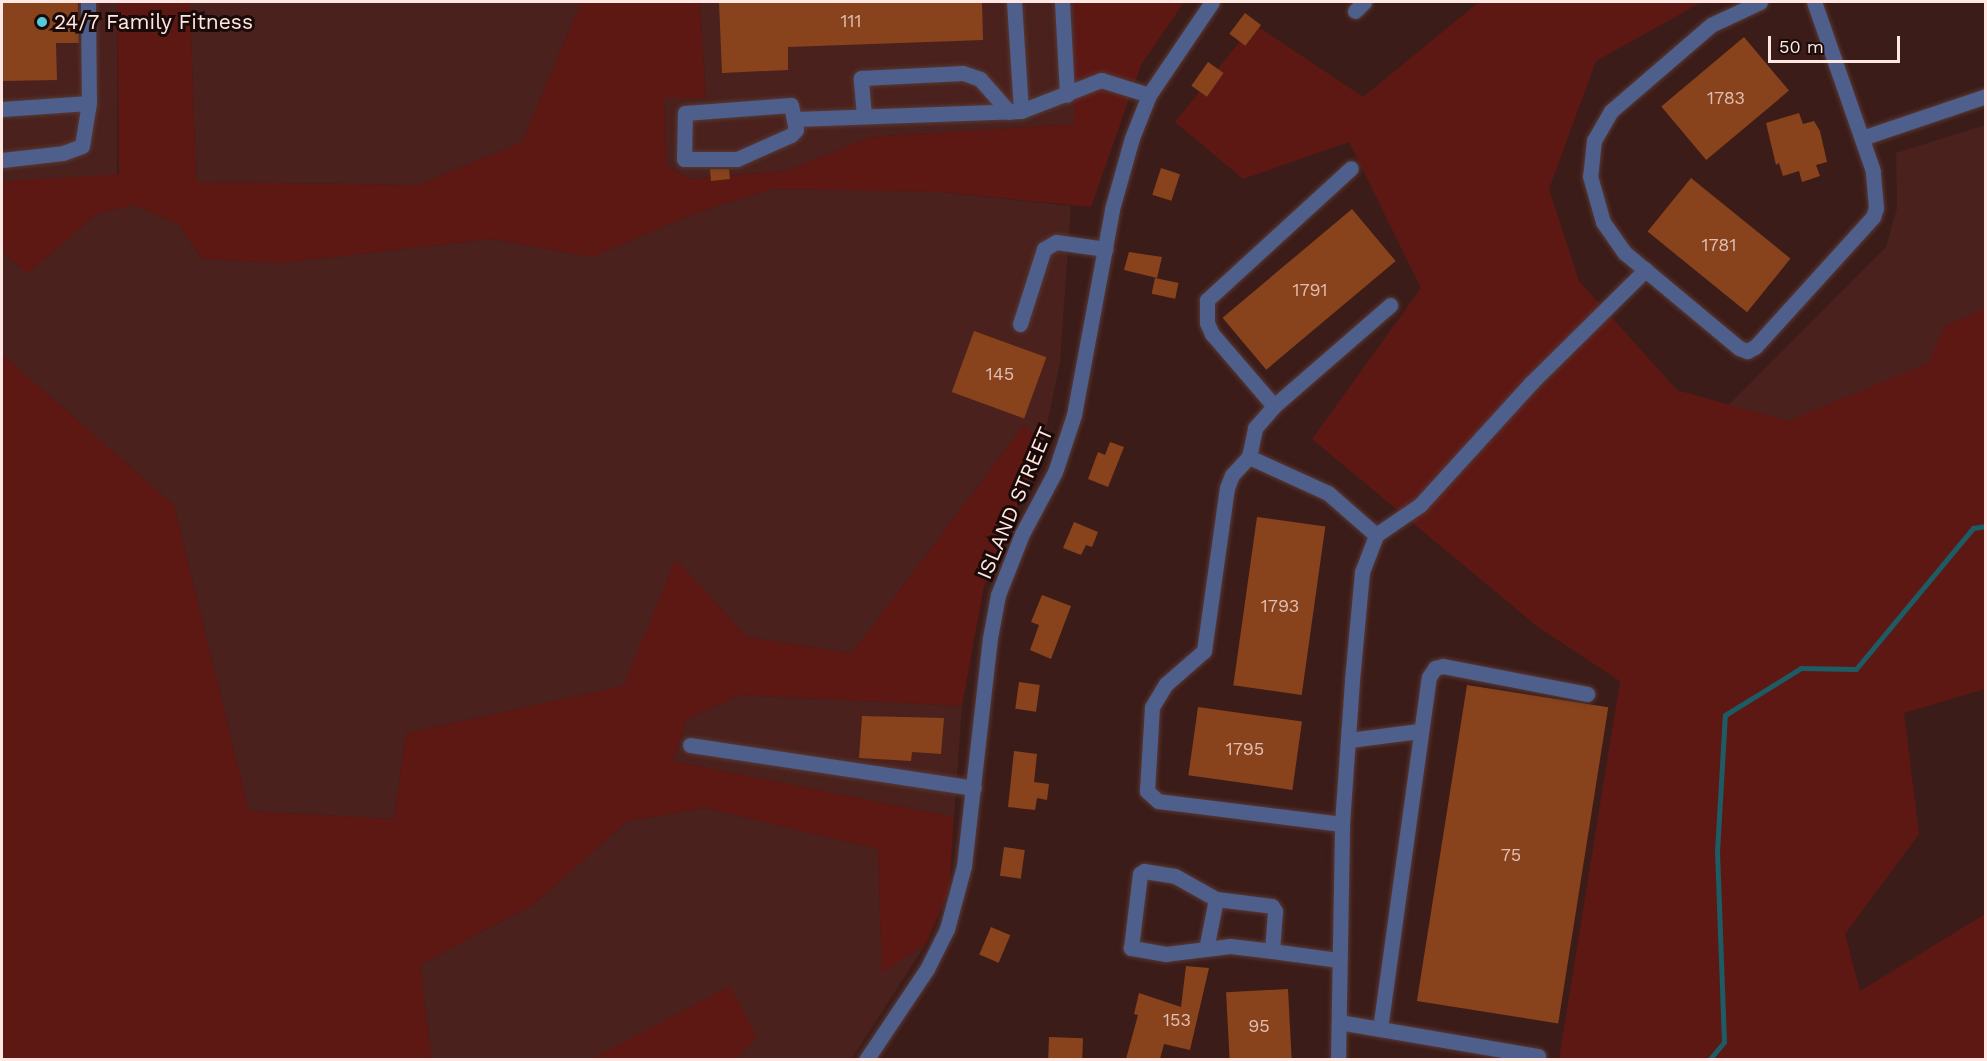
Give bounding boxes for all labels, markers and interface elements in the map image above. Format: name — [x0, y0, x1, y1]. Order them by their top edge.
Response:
place label: 24/7 Family Fitness — [54, 9, 254, 35]
house number: 111 — [840, 10, 862, 32]
marker: 24/7 Family Fitness — [35, 15, 49, 29]
scale bar — [1771, 24, 1903, 62]
text: 50 m — [1779, 36, 1824, 57]
house number: 1783 — [1707, 87, 1745, 109]
house number: 1781 — [1702, 234, 1736, 256]
house number: 1791 — [1292, 279, 1328, 301]
house number: 145 — [986, 363, 1014, 385]
street label: ISLAND STREET — [972, 423, 1058, 583]
house number: 1793 — [1261, 595, 1299, 617]
house number: 1795 — [1226, 738, 1264, 760]
house number: 75 — [1501, 844, 1521, 866]
house number: 153 — [1163, 1009, 1191, 1031]
house number: 95 — [1248, 1015, 1270, 1037]

